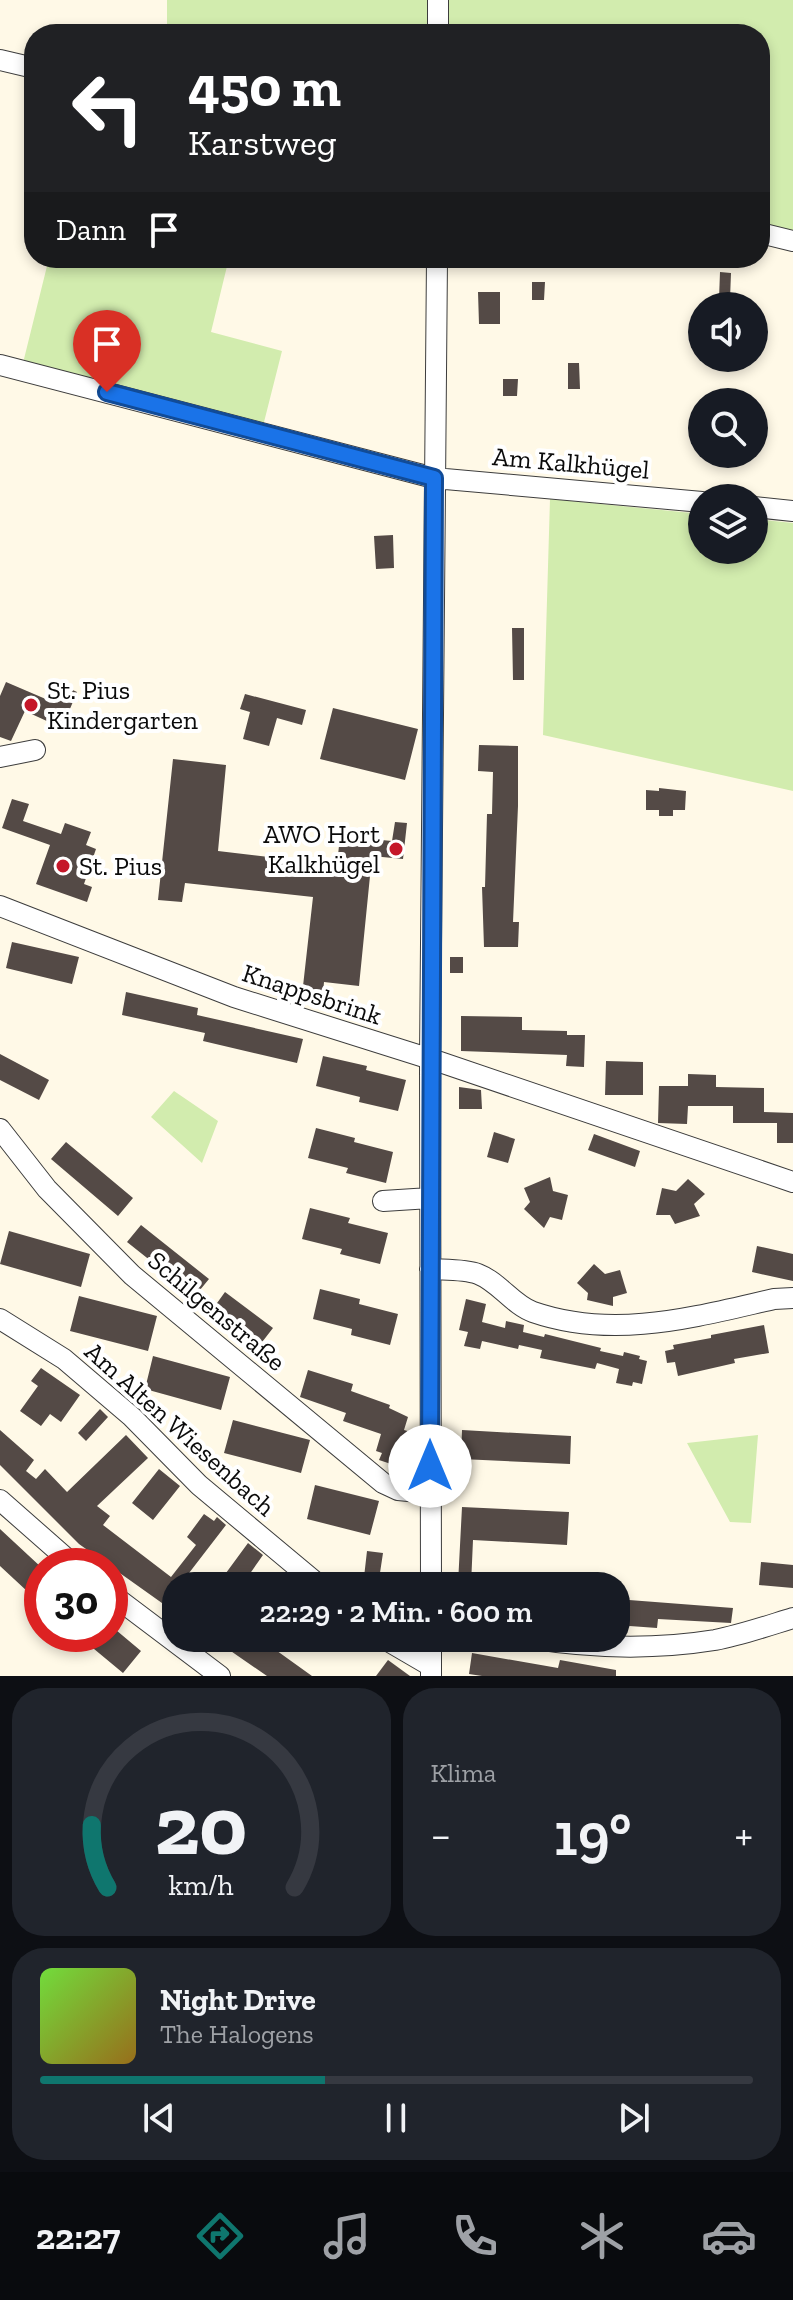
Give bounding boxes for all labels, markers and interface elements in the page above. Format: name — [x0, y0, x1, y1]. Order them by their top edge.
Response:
text: 450 m — [188, 53, 341, 120]
icon: left — [56, 56, 160, 160]
text: Karstweg — [188, 121, 337, 164]
icon: arrive — [142, 208, 186, 252]
text: Dann — [56, 212, 126, 248]
map controls — [688, 292, 768, 564]
button: sound — [688, 292, 768, 372]
pin — [73, 310, 141, 392]
icon: arrive — [85, 322, 129, 366]
button: search — [688, 388, 768, 468]
street label: Am Kalkhügel — [491, 440, 651, 486]
button: layers — [688, 484, 768, 564]
place label: St. Pius Kindergarten — [47, 674, 198, 736]
marker: St. Pius Kindergarten — [22, 696, 40, 714]
place label: AWO Hort Kalkhügel — [263, 818, 380, 880]
marker: AWO Hort Kalkhügel — [387, 840, 405, 858]
place label: St. Pius — [79, 850, 162, 882]
marker: St. Pius — [54, 857, 72, 875]
street label: Knappsbrink — [238, 956, 386, 1032]
street label: Schilgenstraße — [142, 1244, 292, 1378]
street label: Am Alten Wiesenbach — [78, 1335, 282, 1523]
position arrow — [388, 1424, 472, 1508]
speed limit sign: 30 — [24, 1548, 128, 1652]
text: 22:29 · 2 Min. · 600 m — [260, 1594, 532, 1630]
text: Klima — [431, 1757, 496, 1789]
text: 20 — [155, 1775, 248, 1875]
text: 19° — [554, 1798, 632, 1870]
text: − — [431, 1808, 451, 1861]
text: + — [734, 1808, 753, 1861]
text: km/h — [169, 1868, 234, 1902]
text: Night Drive — [160, 1982, 316, 2018]
text: The Halogens — [160, 2018, 314, 2050]
icon: previous — [137, 2096, 181, 2140]
icon: pause — [374, 2096, 418, 2140]
icon: next — [612, 2096, 656, 2140]
icon: directions — [192, 2208, 248, 2264]
icon: music — [319, 2208, 375, 2264]
icon: phone — [447, 2208, 503, 2264]
icon: climate — [574, 2208, 630, 2264]
icon: car — [701, 2208, 757, 2264]
text: 22:27 — [36, 2215, 120, 2258]

